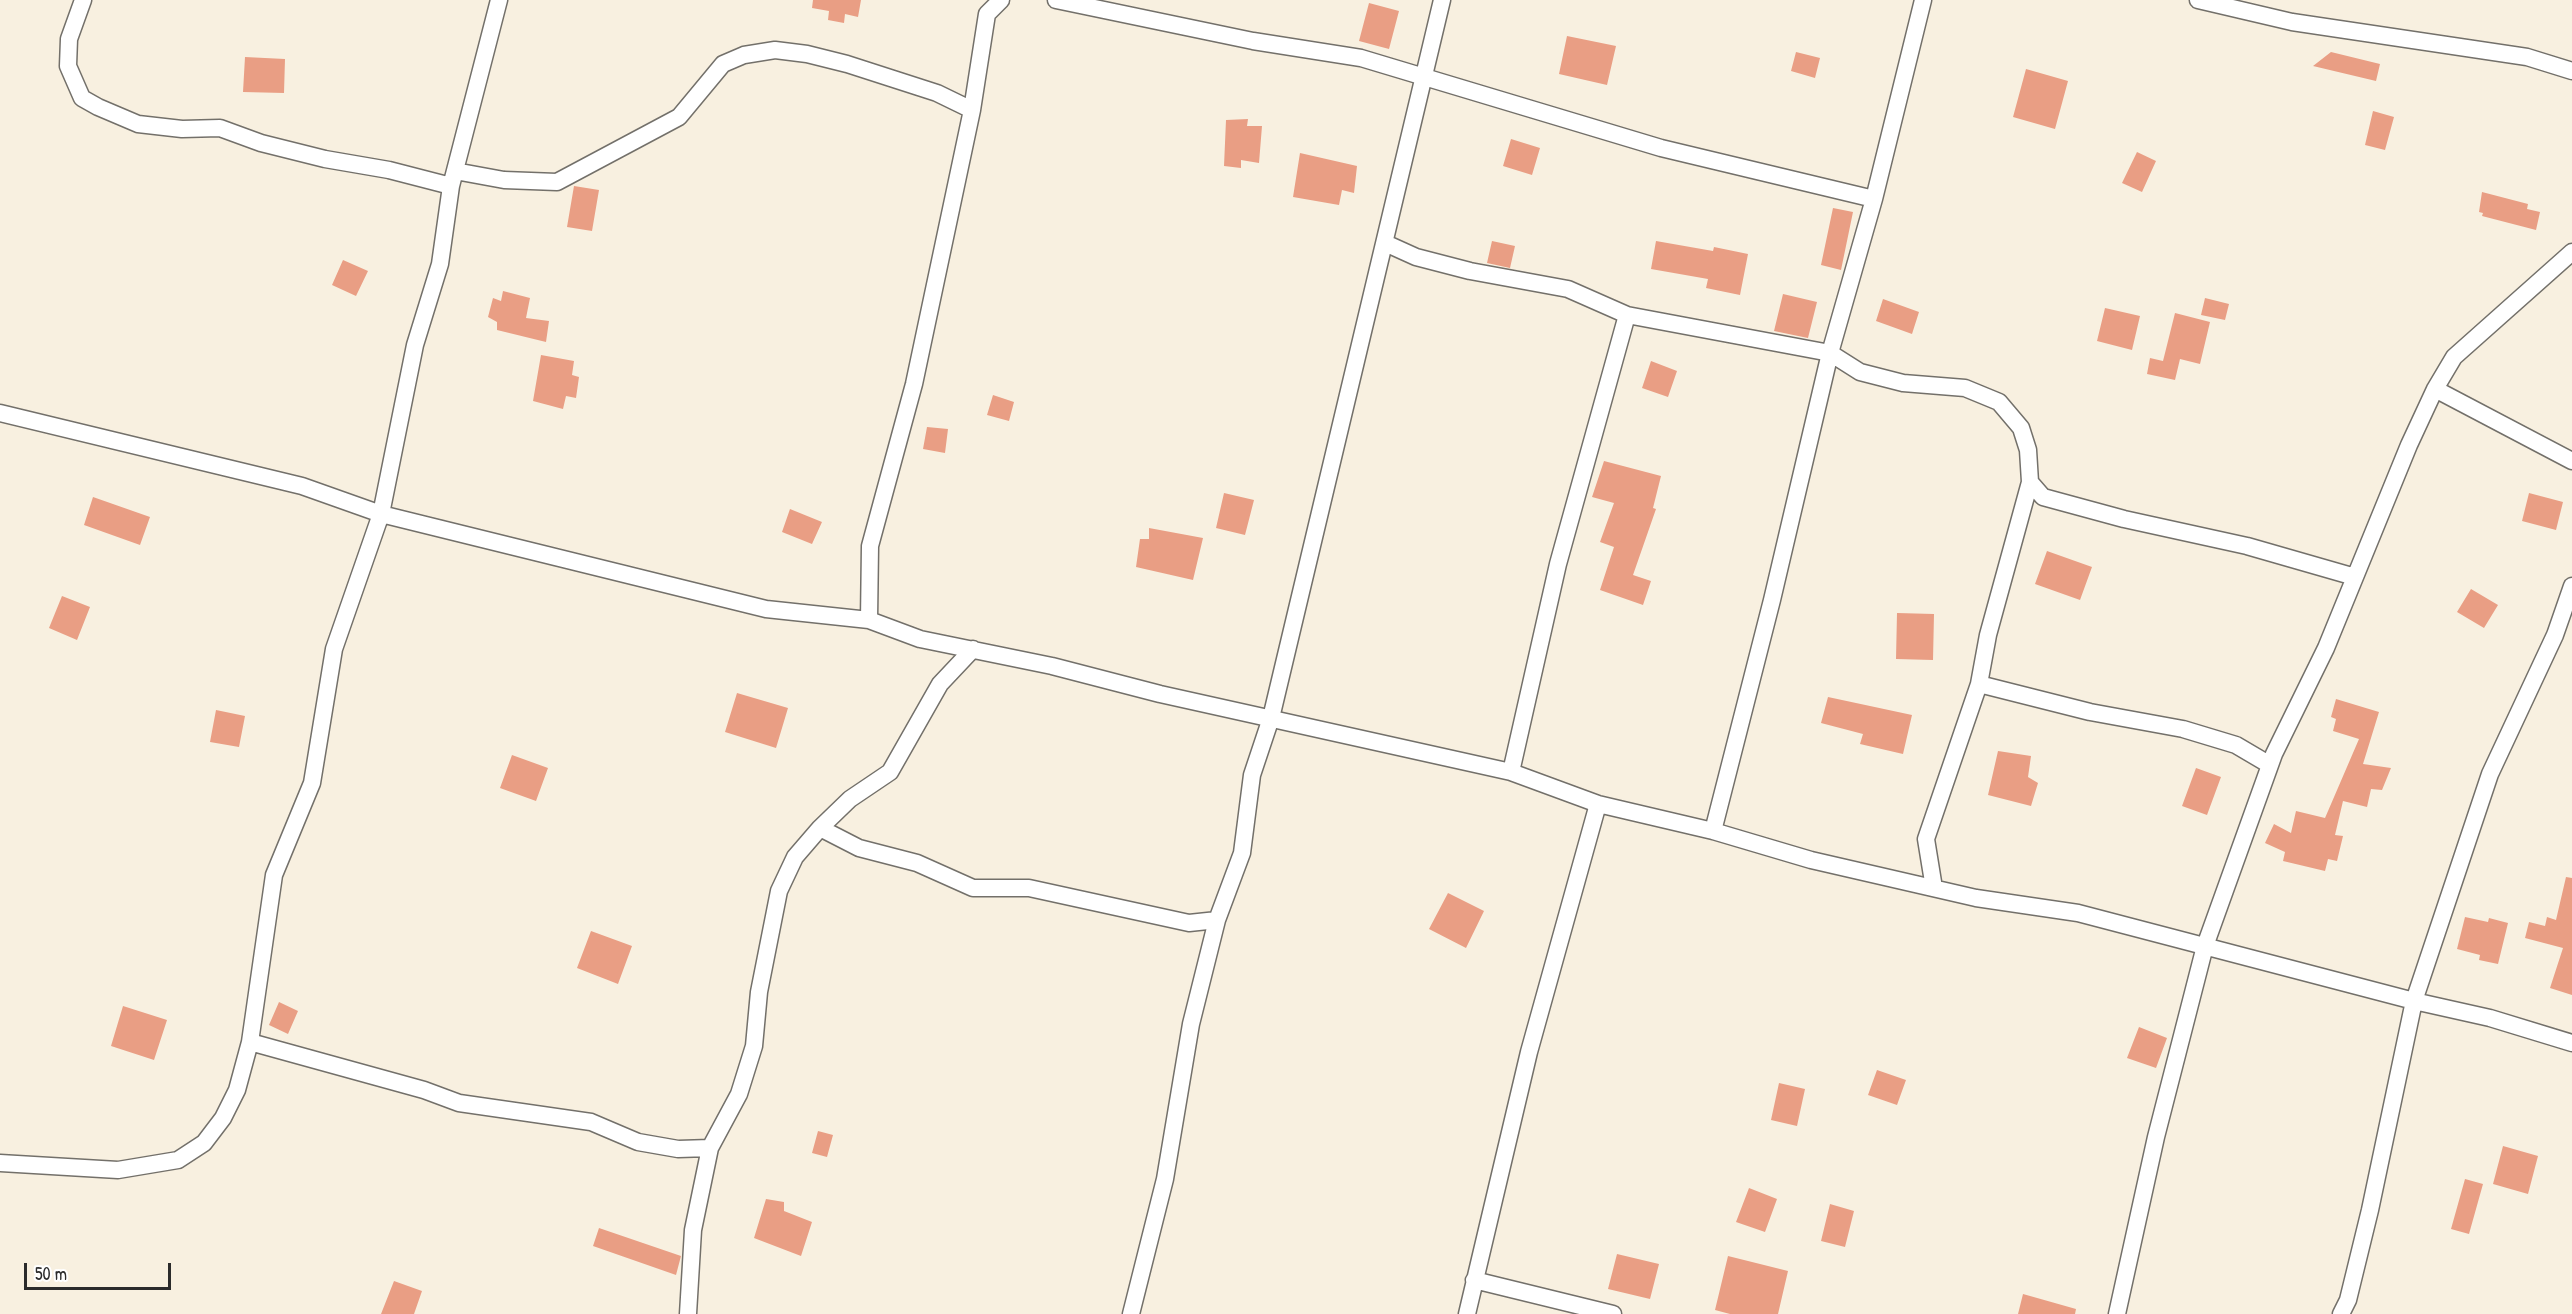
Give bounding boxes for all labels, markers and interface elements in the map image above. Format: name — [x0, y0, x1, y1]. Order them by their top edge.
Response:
scale bar — [27, 1251, 174, 1289]
text: 50 m — [35, 1261, 67, 1286]

